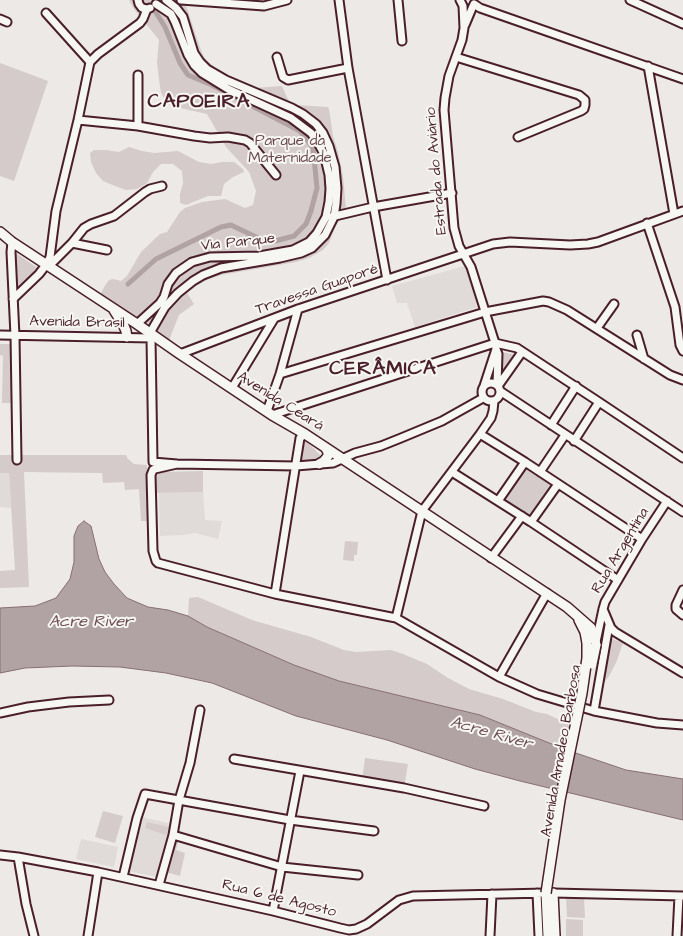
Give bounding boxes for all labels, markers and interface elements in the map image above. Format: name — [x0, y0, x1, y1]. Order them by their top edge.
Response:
district label: CAPOEIRA — [146, 91, 252, 115]
street label: Estrada do Aviário — [422, 106, 452, 236]
park label: Parque da Maternidade — [248, 133, 332, 168]
street label: Via Parque — [200, 230, 276, 256]
street label: Travessa Guaporé — [253, 261, 381, 319]
street label: Avenida Brasil — [29, 313, 125, 333]
district label: CERÂMICA — [328, 358, 438, 382]
street label: Avenida Ceará — [233, 368, 327, 436]
street label: Rua Argentina — [588, 505, 654, 597]
water label: Acre River — [49, 613, 133, 633]
street label: Avenida Amadeo Barbosa — [538, 664, 586, 838]
water label: Acre River — [448, 713, 534, 755]
street label: Rua 6 de Agosto — [220, 876, 338, 922]

